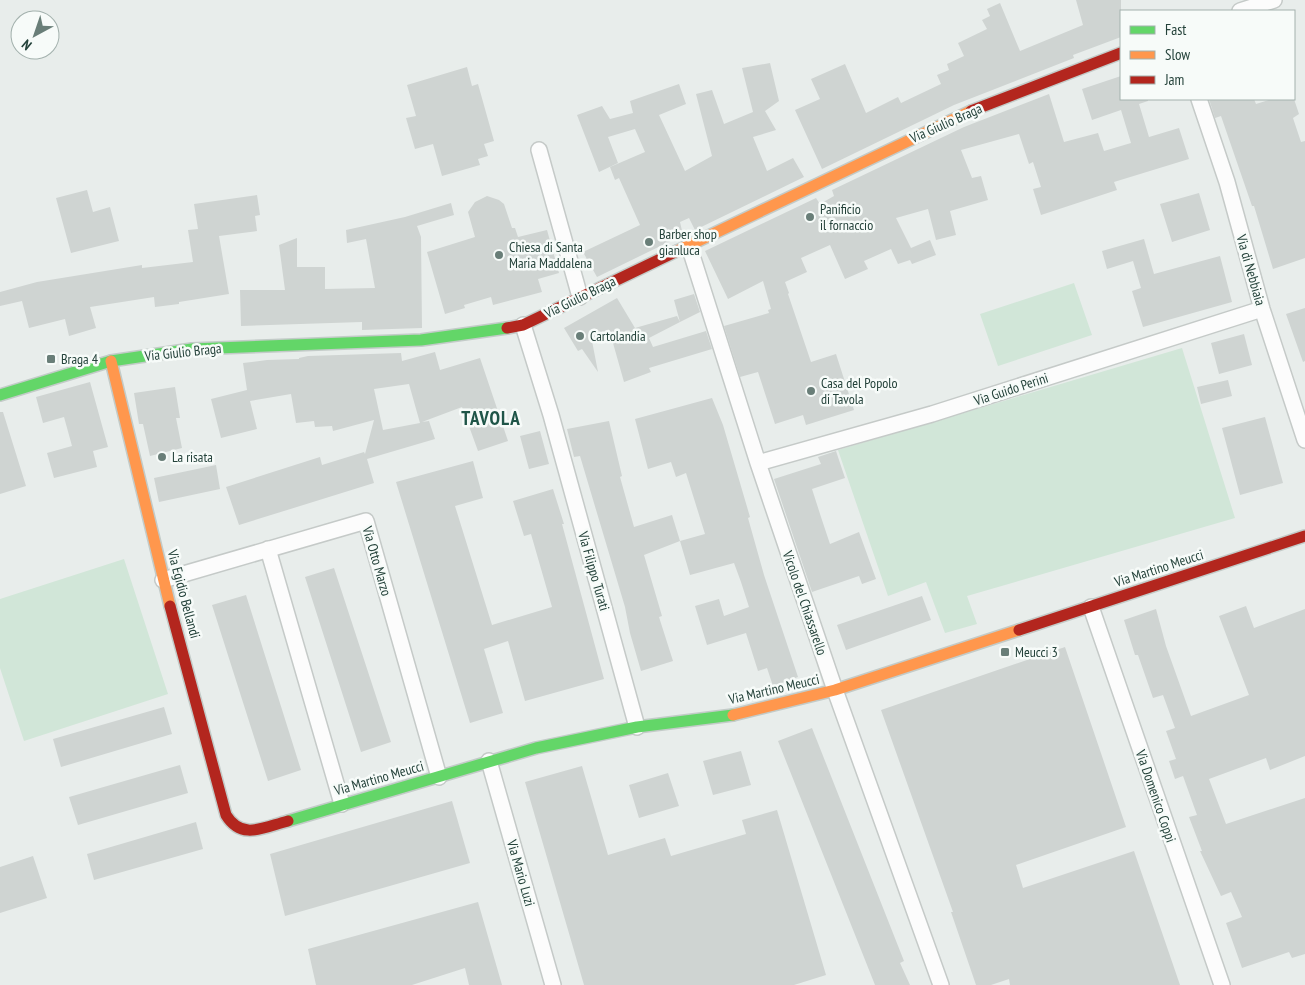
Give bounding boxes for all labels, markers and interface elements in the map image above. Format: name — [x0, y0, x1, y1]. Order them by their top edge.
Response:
north arrow — [10, 10, 60, 60]
legend — [1120, 10, 1295, 100]
text: Fast — [1165, 20, 1186, 39]
text: N — [18, 36, 35, 54]
text: Slow — [1165, 45, 1190, 64]
text: Jam — [1164, 70, 1184, 89]
street label: Via Giulio Braga — [906, 99, 985, 147]
place label: Panificio il fornaccio — [820, 200, 873, 234]
marker: Panificio il fornaccio — [804, 211, 816, 223]
place label: Barber shop gianluca — [659, 225, 717, 259]
street label: Via di Nebbiaia — [1232, 232, 1270, 308]
marker: Barber shop gianluca — [643, 236, 655, 248]
place label: Chiesa di Santa Maria Maddalena — [509, 238, 592, 272]
marker: Chiesa di Santa Maria Maddalena — [493, 249, 505, 261]
street label: Via Giulio Braga — [541, 272, 619, 322]
place label: Cartolandia — [590, 327, 646, 345]
marker: Cartolandia — [574, 330, 586, 342]
street label: Via Giulio Braga — [143, 339, 222, 365]
place label: Braga 4 — [61, 350, 99, 368]
marker: Braga 4 — [45, 353, 57, 365]
street label: Via Guido Perini — [971, 369, 1050, 410]
place label: Casa del Popolo di Tavola — [821, 374, 898, 408]
marker: Casa del Popolo di Tavola — [805, 385, 817, 397]
district label: TAVOLA — [461, 406, 521, 430]
place label: La risata — [172, 448, 213, 466]
marker: La risata — [156, 451, 168, 463]
street label: Via Otto Marzo — [358, 523, 396, 598]
street label: Via Filippo Turati — [574, 528, 614, 613]
street label: Via Martino Meucci — [1111, 545, 1206, 591]
street label: Via Egidio Bellandi — [163, 547, 204, 640]
street label: Vicolo del Chiassarello — [778, 548, 831, 658]
place label: Meucci 3 — [1015, 643, 1058, 661]
marker: Meucci 3 — [999, 646, 1011, 658]
street label: Via Martino Meucci — [726, 670, 821, 708]
street label: Via Domenico Coppi — [1131, 746, 1180, 845]
street label: Via Martino Meucci — [331, 757, 426, 800]
street label: Via Mario Luzi — [503, 837, 539, 908]

